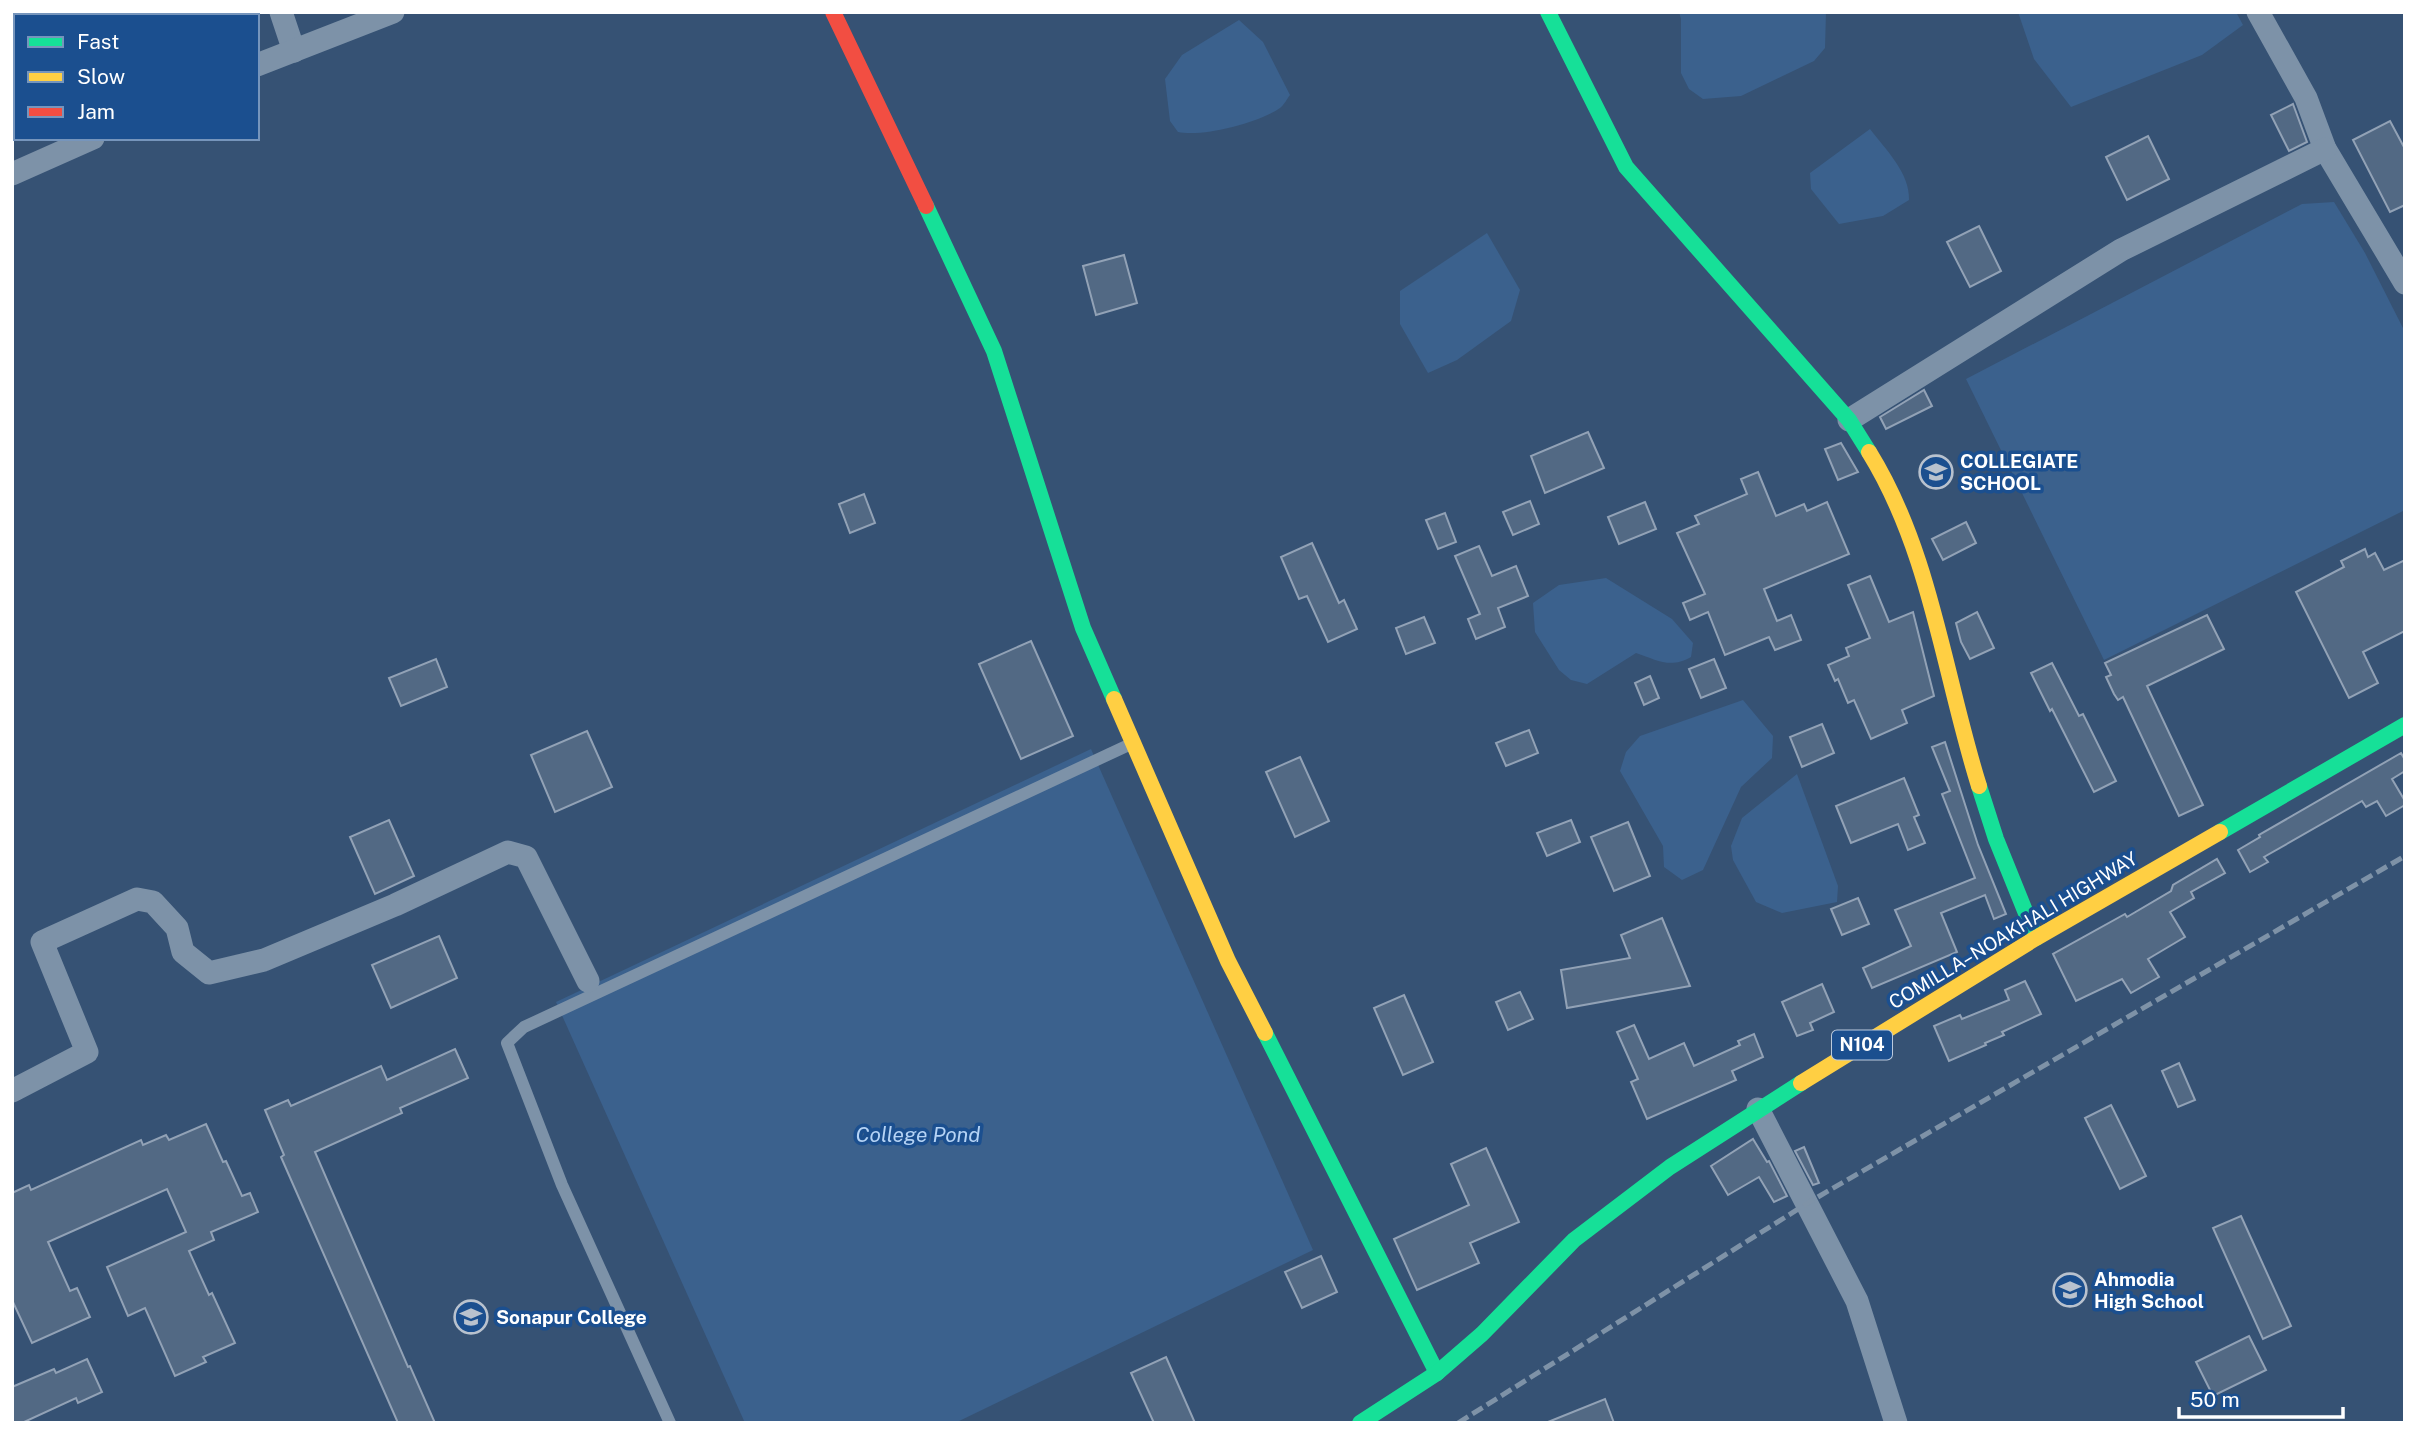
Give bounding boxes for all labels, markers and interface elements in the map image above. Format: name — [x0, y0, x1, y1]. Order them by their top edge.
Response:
legend — [14, 14, 259, 140]
text: Fast — [77, 29, 119, 54]
text: Slow — [77, 64, 125, 89]
text: Jam — [77, 99, 115, 124]
place label: COLLEGIATE SCHOOL — [1960, 450, 2078, 494]
school or university icon: COLLEGIATE SCHOOL — [1917, 453, 1955, 491]
street label: COMILLA–NOAKHALI HIGHWAY — [1885, 847, 2142, 1013]
road number: N104 — [1832, 1030, 1892, 1060]
water label: College Pond — [856, 1122, 980, 1147]
place label: Ahmodia High School — [2094, 1268, 2204, 1312]
school or university icon: Ahmodia High School — [2051, 1271, 2089, 1309]
school or university icon: Sonapur College — [452, 1298, 490, 1336]
place label: Sonapur College — [496, 1306, 647, 1328]
scale bar — [2179, 1376, 2344, 1420]
text: 50 m — [2190, 1387, 2240, 1412]

